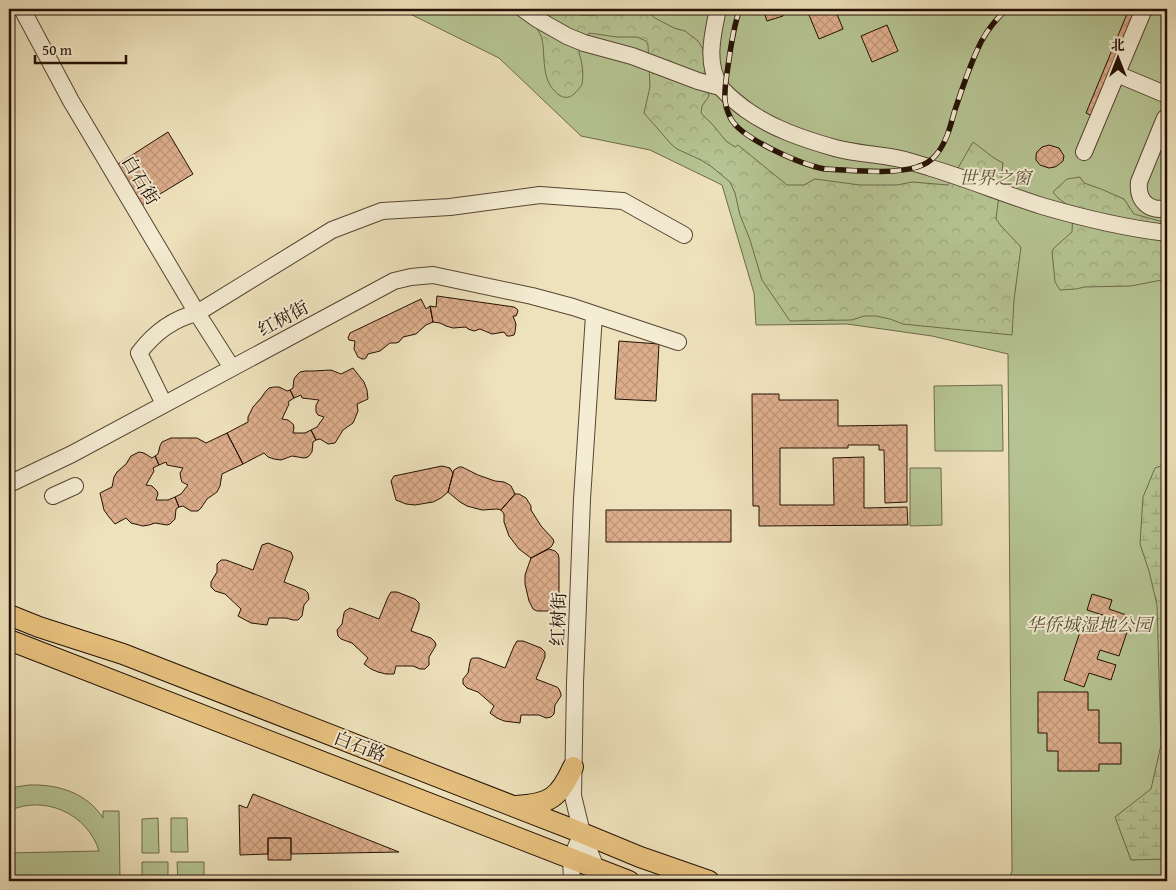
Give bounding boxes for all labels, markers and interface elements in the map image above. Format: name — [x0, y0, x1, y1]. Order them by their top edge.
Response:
scale bar — [35, 32, 126, 64]
north arrow — [1094, 32, 1144, 82]
text: 北 — [1111, 35, 1125, 55]
text: 50 m — [42, 39, 73, 60]
street label: 白石街 — [116, 150, 166, 210]
park label: 世界之窗 — [959, 164, 1034, 191]
street label: 红树街 — [253, 293, 313, 343]
street label: 红树街 — [544, 592, 572, 646]
park label: 华侨城湿地公园 — [1026, 611, 1155, 638]
street label: 白石路 — [330, 724, 390, 768]

